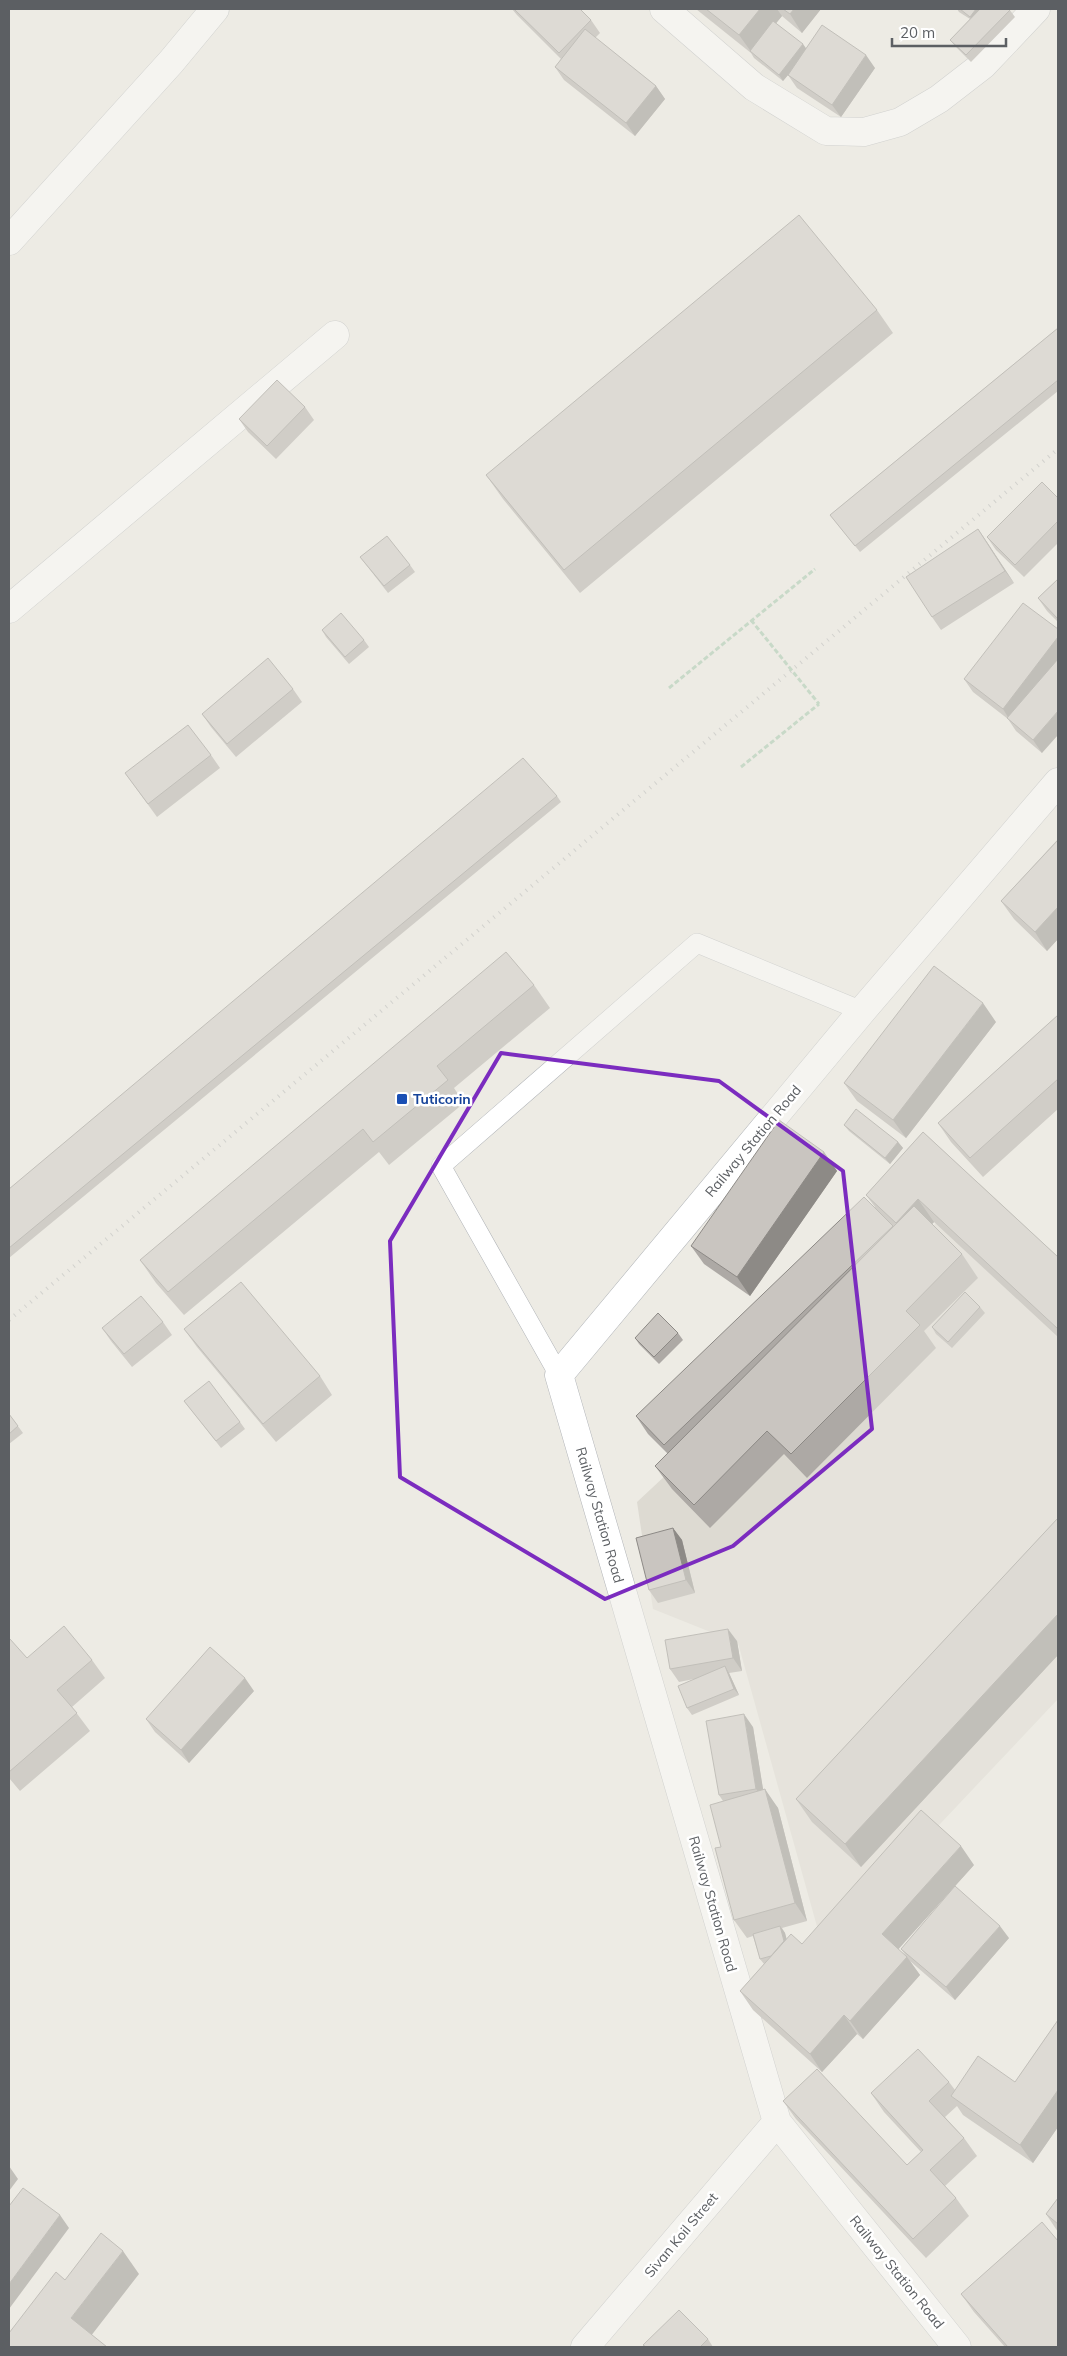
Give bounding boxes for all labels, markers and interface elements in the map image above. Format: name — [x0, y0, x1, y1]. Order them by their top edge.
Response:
scale bar — [892, 15, 1006, 47]
text: 20 m — [900, 23, 935, 42]
street label: Railway Station Road — [701, 1081, 805, 1201]
place label: Tuticorin — [413, 1090, 471, 1108]
marker: Tuticorin — [395, 1092, 409, 1106]
street label: Railway Station Road — [572, 1445, 628, 1585]
street label: Railway Station Road — [685, 1834, 741, 1974]
street label: Sivan Koil Street — [640, 2189, 722, 2281]
street label: Railway Station Road — [846, 2212, 948, 2332]

